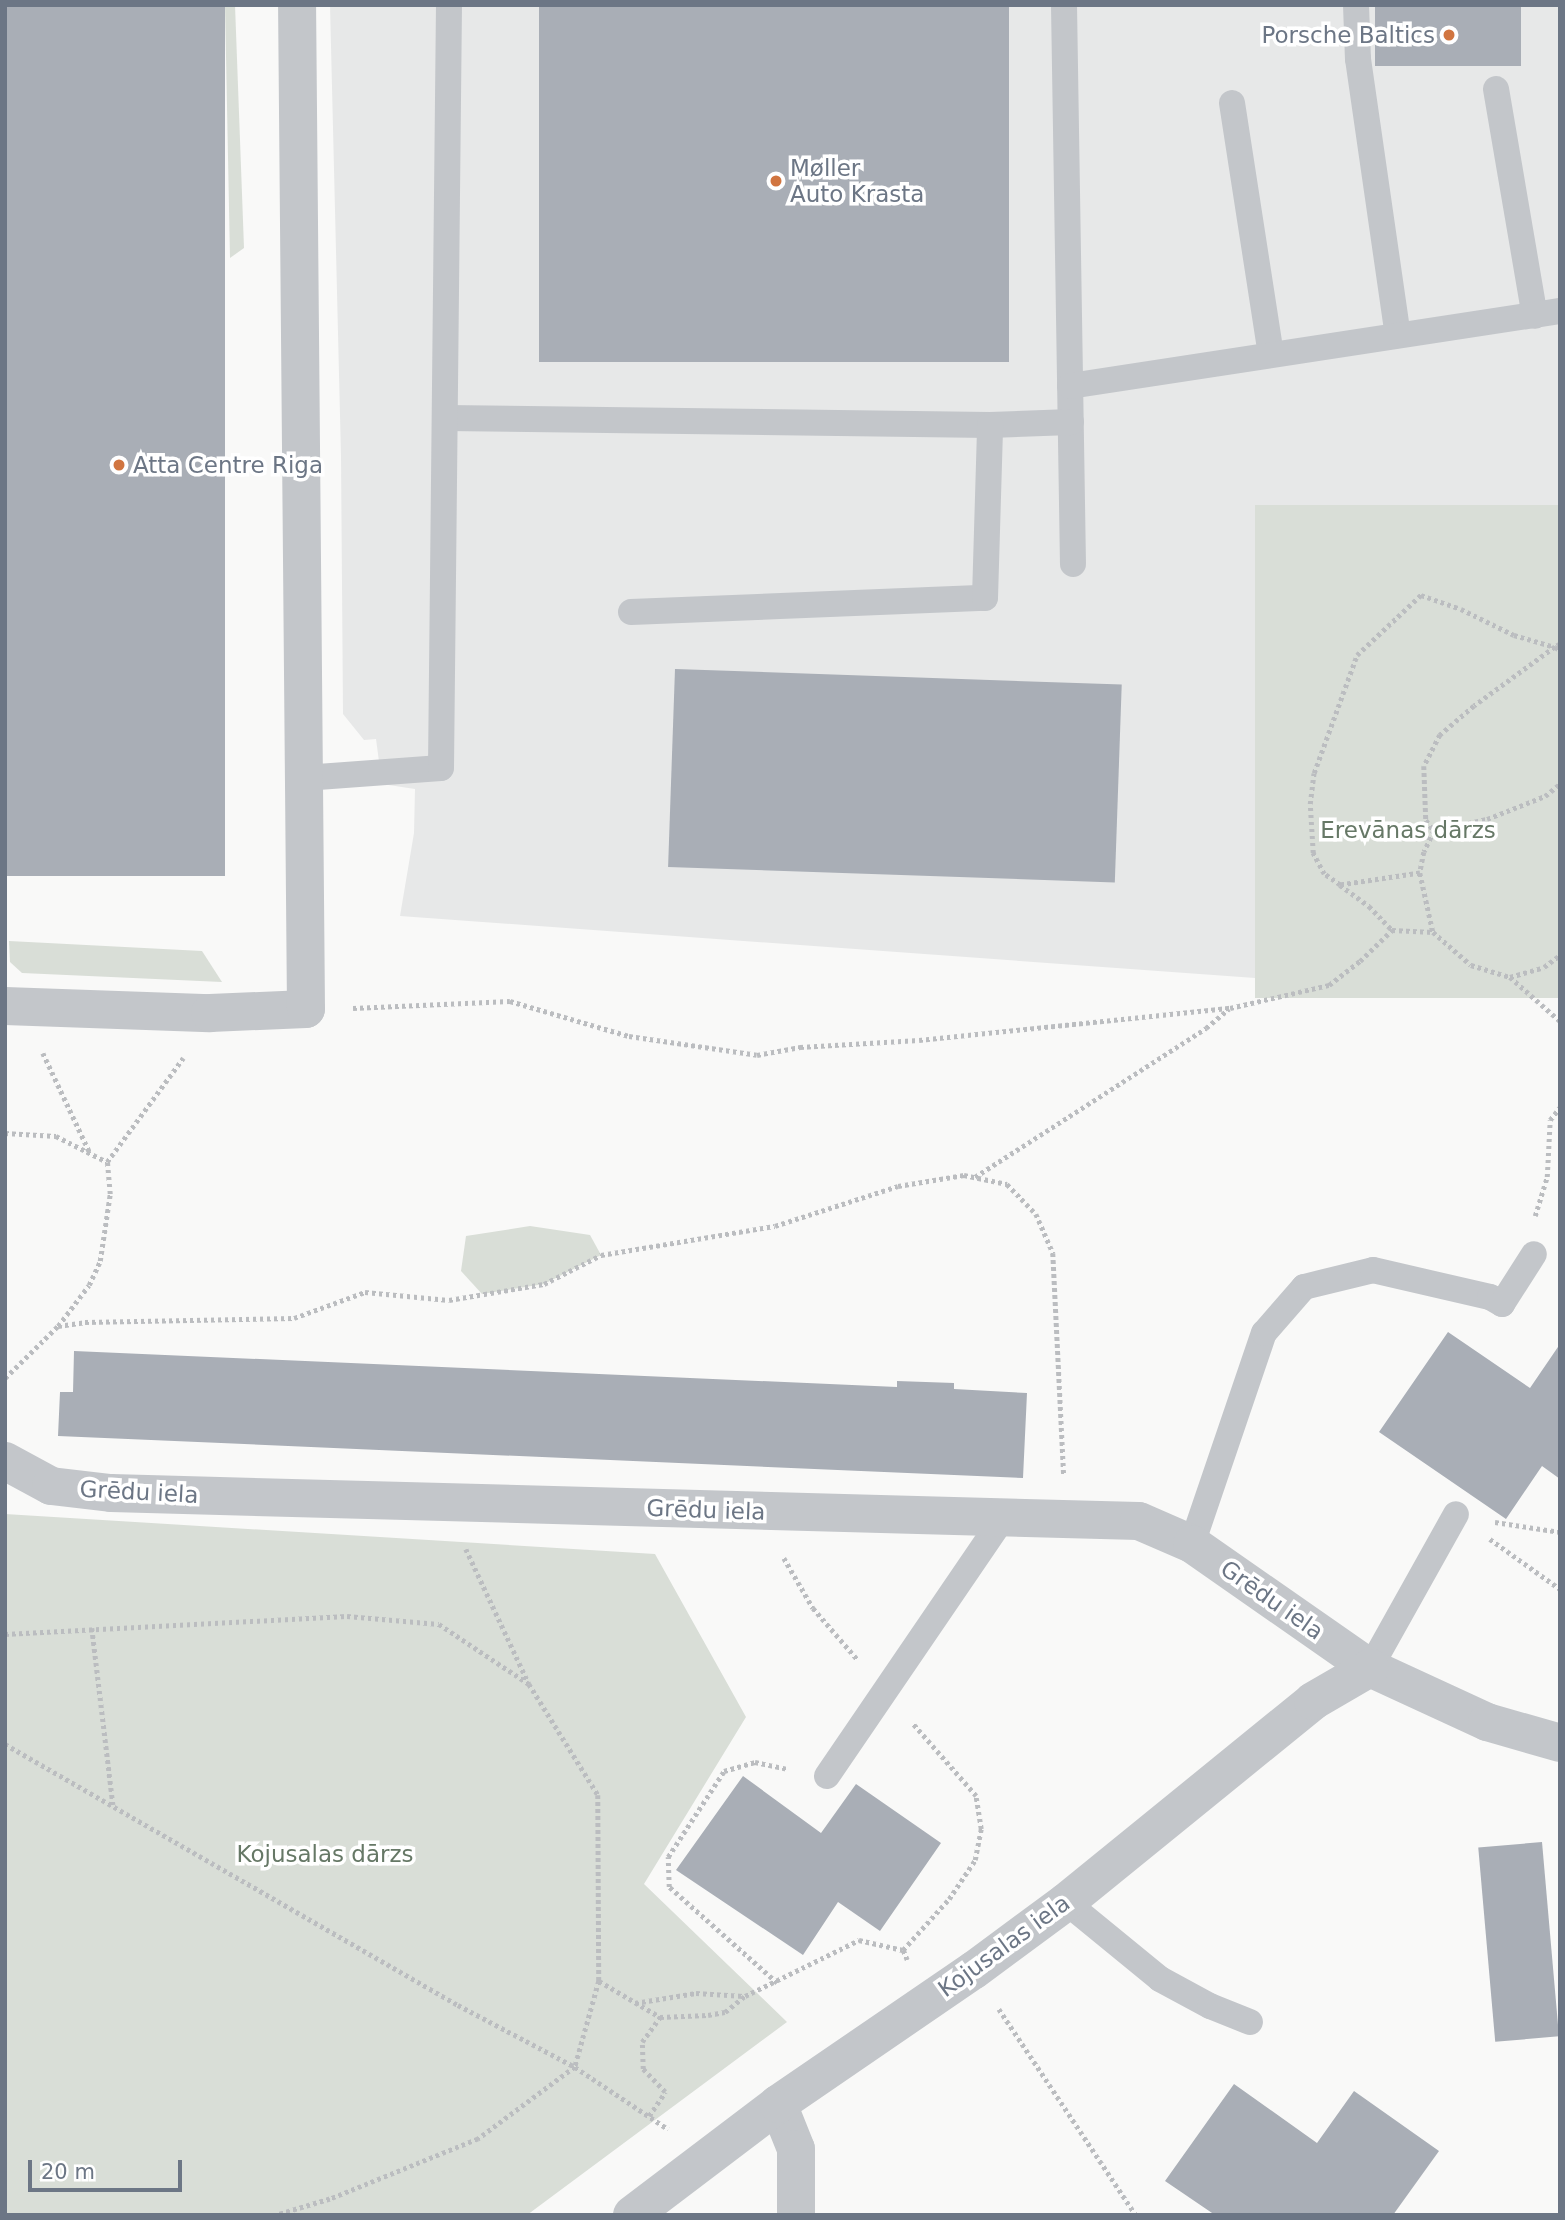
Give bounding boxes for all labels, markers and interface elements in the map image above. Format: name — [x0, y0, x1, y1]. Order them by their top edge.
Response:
place label: Porsche Baltics — [1261, 21, 1435, 49]
marker: Porsche Baltics — [1441, 27, 1457, 43]
place label: Møller Auto Krasta — [790, 154, 924, 208]
marker: Møller Auto Krasta — [768, 173, 784, 189]
place label: Atta Centre Riga — [133, 451, 323, 479]
marker: Atta Centre Riga — [111, 457, 127, 473]
park label: Erevānas dārzs — [1320, 816, 1496, 844]
street label: Grēdu iela — [79, 1475, 199, 1509]
street label: Grēdu iela — [646, 1494, 766, 1526]
street label: Grēdu iela — [1215, 1555, 1329, 1645]
park label: Kojusalas dārzs — [236, 1840, 414, 1868]
street label: Kojusalas iela — [933, 1889, 1075, 2003]
scale bar — [32, 2146, 186, 2190]
text: 20 m — [41, 2160, 95, 2184]

